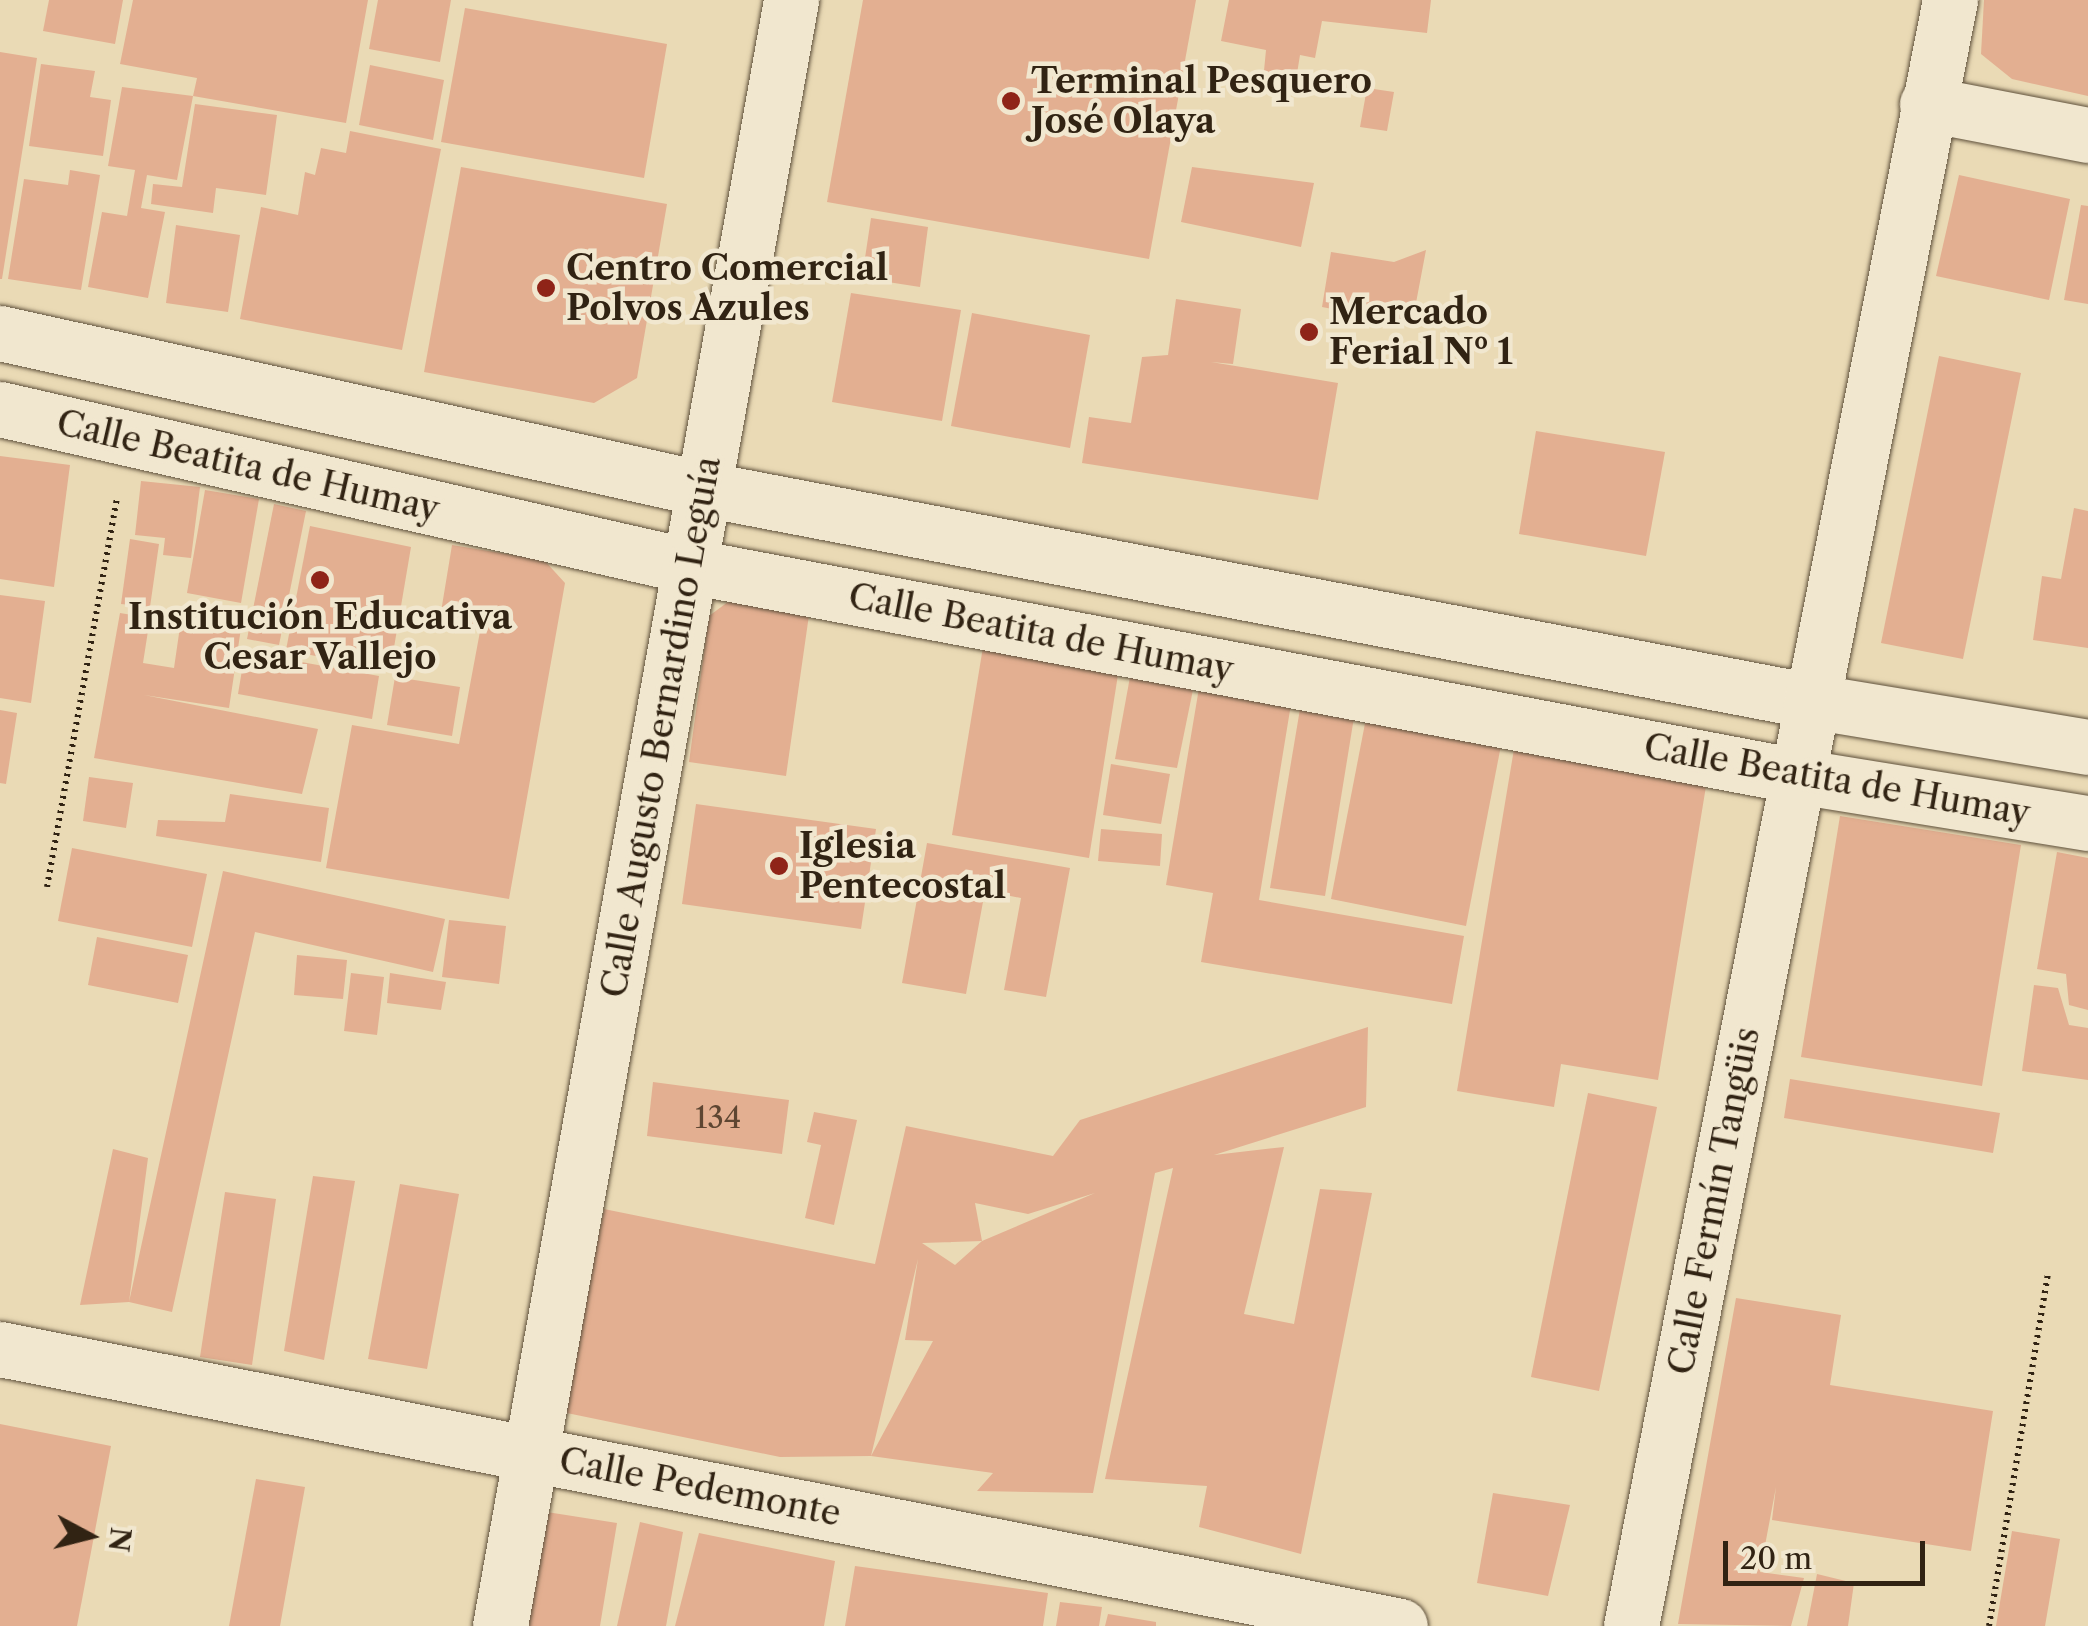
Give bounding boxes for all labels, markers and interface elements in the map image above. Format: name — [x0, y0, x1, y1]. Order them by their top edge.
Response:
place label: Terminal Pesquero José Olaya — [1031, 60, 1372, 142]
marker: Terminal Pesquero José Olaya — [1000, 90, 1022, 112]
place label: Centro Comercial Polvos Azules — [566, 247, 888, 329]
marker: Centro Comercial Polvos Azules — [535, 277, 557, 299]
place label: Mercado Ferial Nº 1 — [1329, 291, 1513, 373]
marker: Mercado Ferial Nº 1 — [1298, 321, 1320, 343]
street label: Calle Beatita de Humay — [52, 401, 444, 531]
street label: Calle Augusto Bernardino Leguía — [593, 452, 729, 1002]
marker: Institución Educativa Cesar Vallejo — [309, 569, 331, 591]
street label: Calle Beatita de Humay — [845, 575, 1237, 691]
place label: Institución Educativa Cesar Vallejo — [128, 596, 512, 678]
street label: Calle Beatita de Humay — [1640, 725, 2034, 835]
place label: Iglesia Pentecostal — [799, 825, 1006, 907]
marker: Iglesia Pentecostal — [768, 855, 790, 877]
street label: Calle Fermín Tangüis — [1660, 1023, 1768, 1379]
house number: 134 — [695, 1100, 741, 1136]
street label: Calle Pedemonte — [556, 1439, 844, 1535]
north arrow — [40, 1486, 140, 1586]
scale bar — [1728, 1521, 1930, 1583]
text: N — [101, 1526, 138, 1554]
text: 20 m — [1740, 1540, 1812, 1577]

